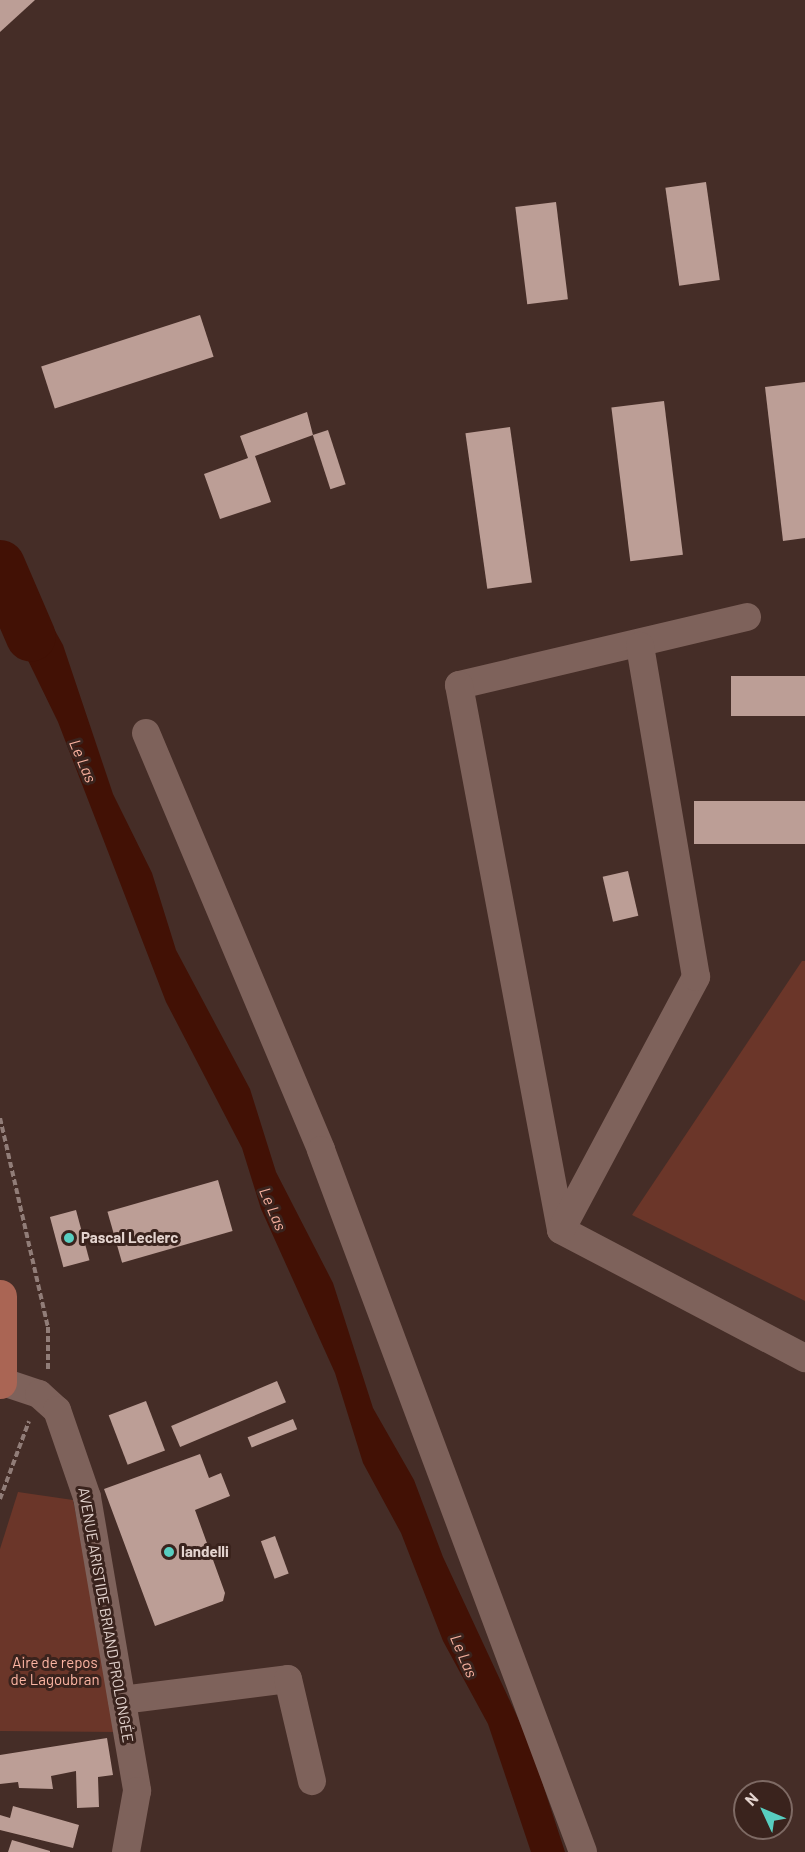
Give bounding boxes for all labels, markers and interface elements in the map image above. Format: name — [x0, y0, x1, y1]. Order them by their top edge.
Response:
water label: Le Las — [65, 737, 101, 785]
water label: Le Las — [255, 1185, 291, 1233]
place label: Pascal Leclerc — [81, 1229, 178, 1247]
marker: Pascal Leclerc — [62, 1231, 76, 1245]
street label: AVENUE ARISTIDE BRIAND PROLONGÉE — [75, 1486, 137, 1744]
place label: Iandelli — [181, 1543, 229, 1561]
marker: Iandelli — [162, 1545, 176, 1559]
water label: Le Las — [446, 1632, 482, 1680]
park label: Aire de repos de Lagoubran — [11, 1653, 99, 1688]
north arrow — [733, 1780, 793, 1840]
text: N — [741, 1788, 762, 1809]

